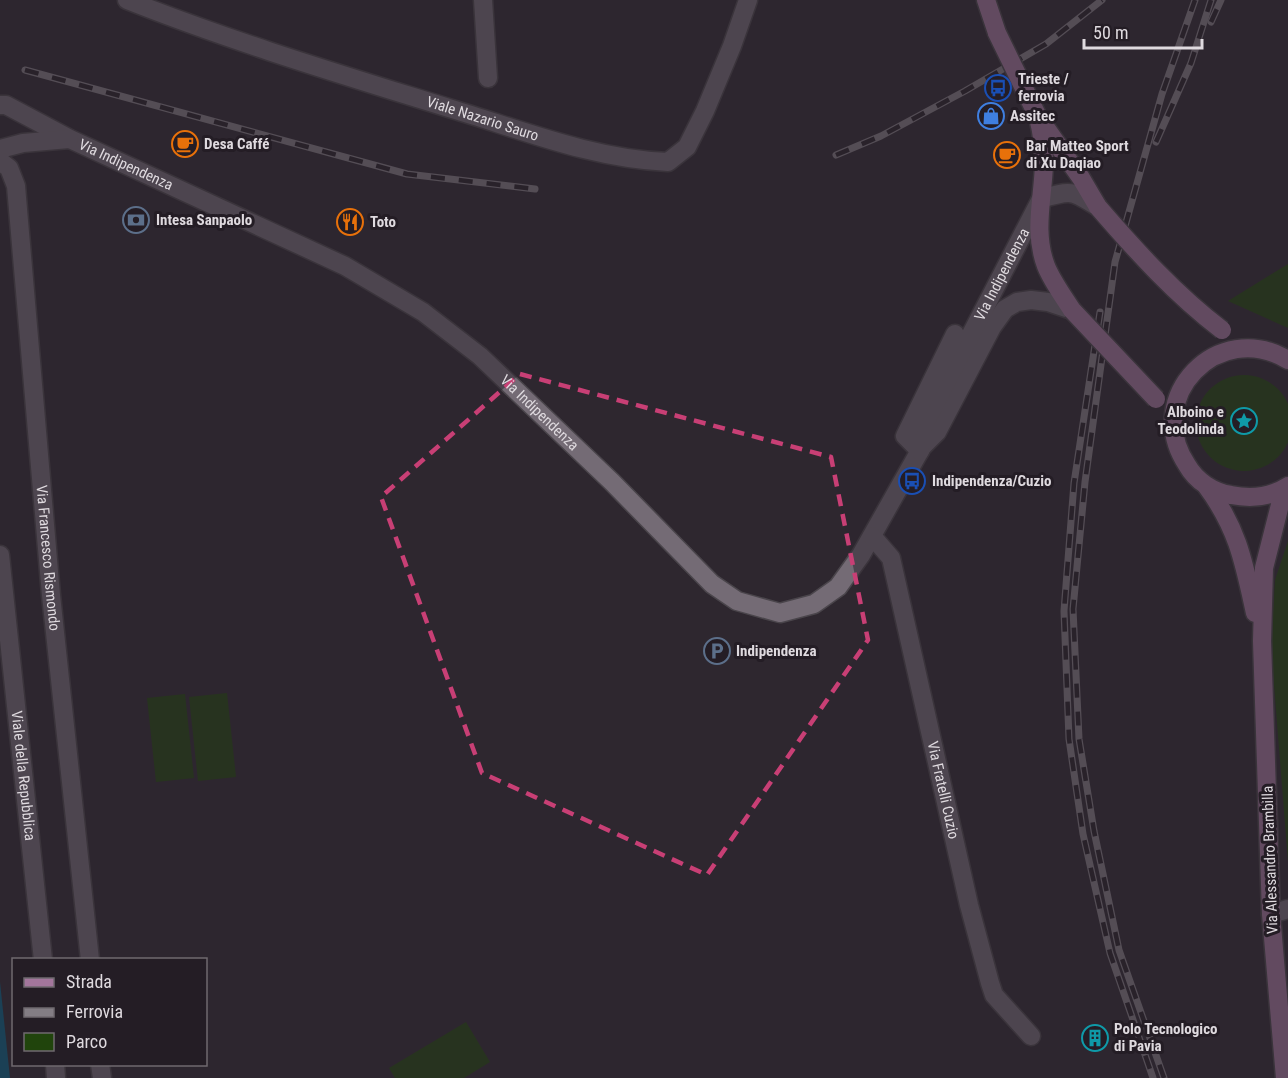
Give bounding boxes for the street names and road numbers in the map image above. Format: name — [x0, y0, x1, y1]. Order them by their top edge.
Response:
street label: Viale Nazario Sauro — [424, 93, 541, 145]
street label: Via Indipendenza — [76, 135, 176, 194]
street label: Via Indipendenza — [971, 225, 1033, 324]
street label: Via Indipendenza — [496, 371, 582, 454]
street label: Via Francesco Rismondo — [33, 484, 64, 632]
street label: Viale della Repubblica — [8, 710, 39, 842]
street label: Via Fratelli Cuzio — [923, 740, 963, 841]
street label: Via Alessandro Brambilla — [1258, 786, 1282, 934]

